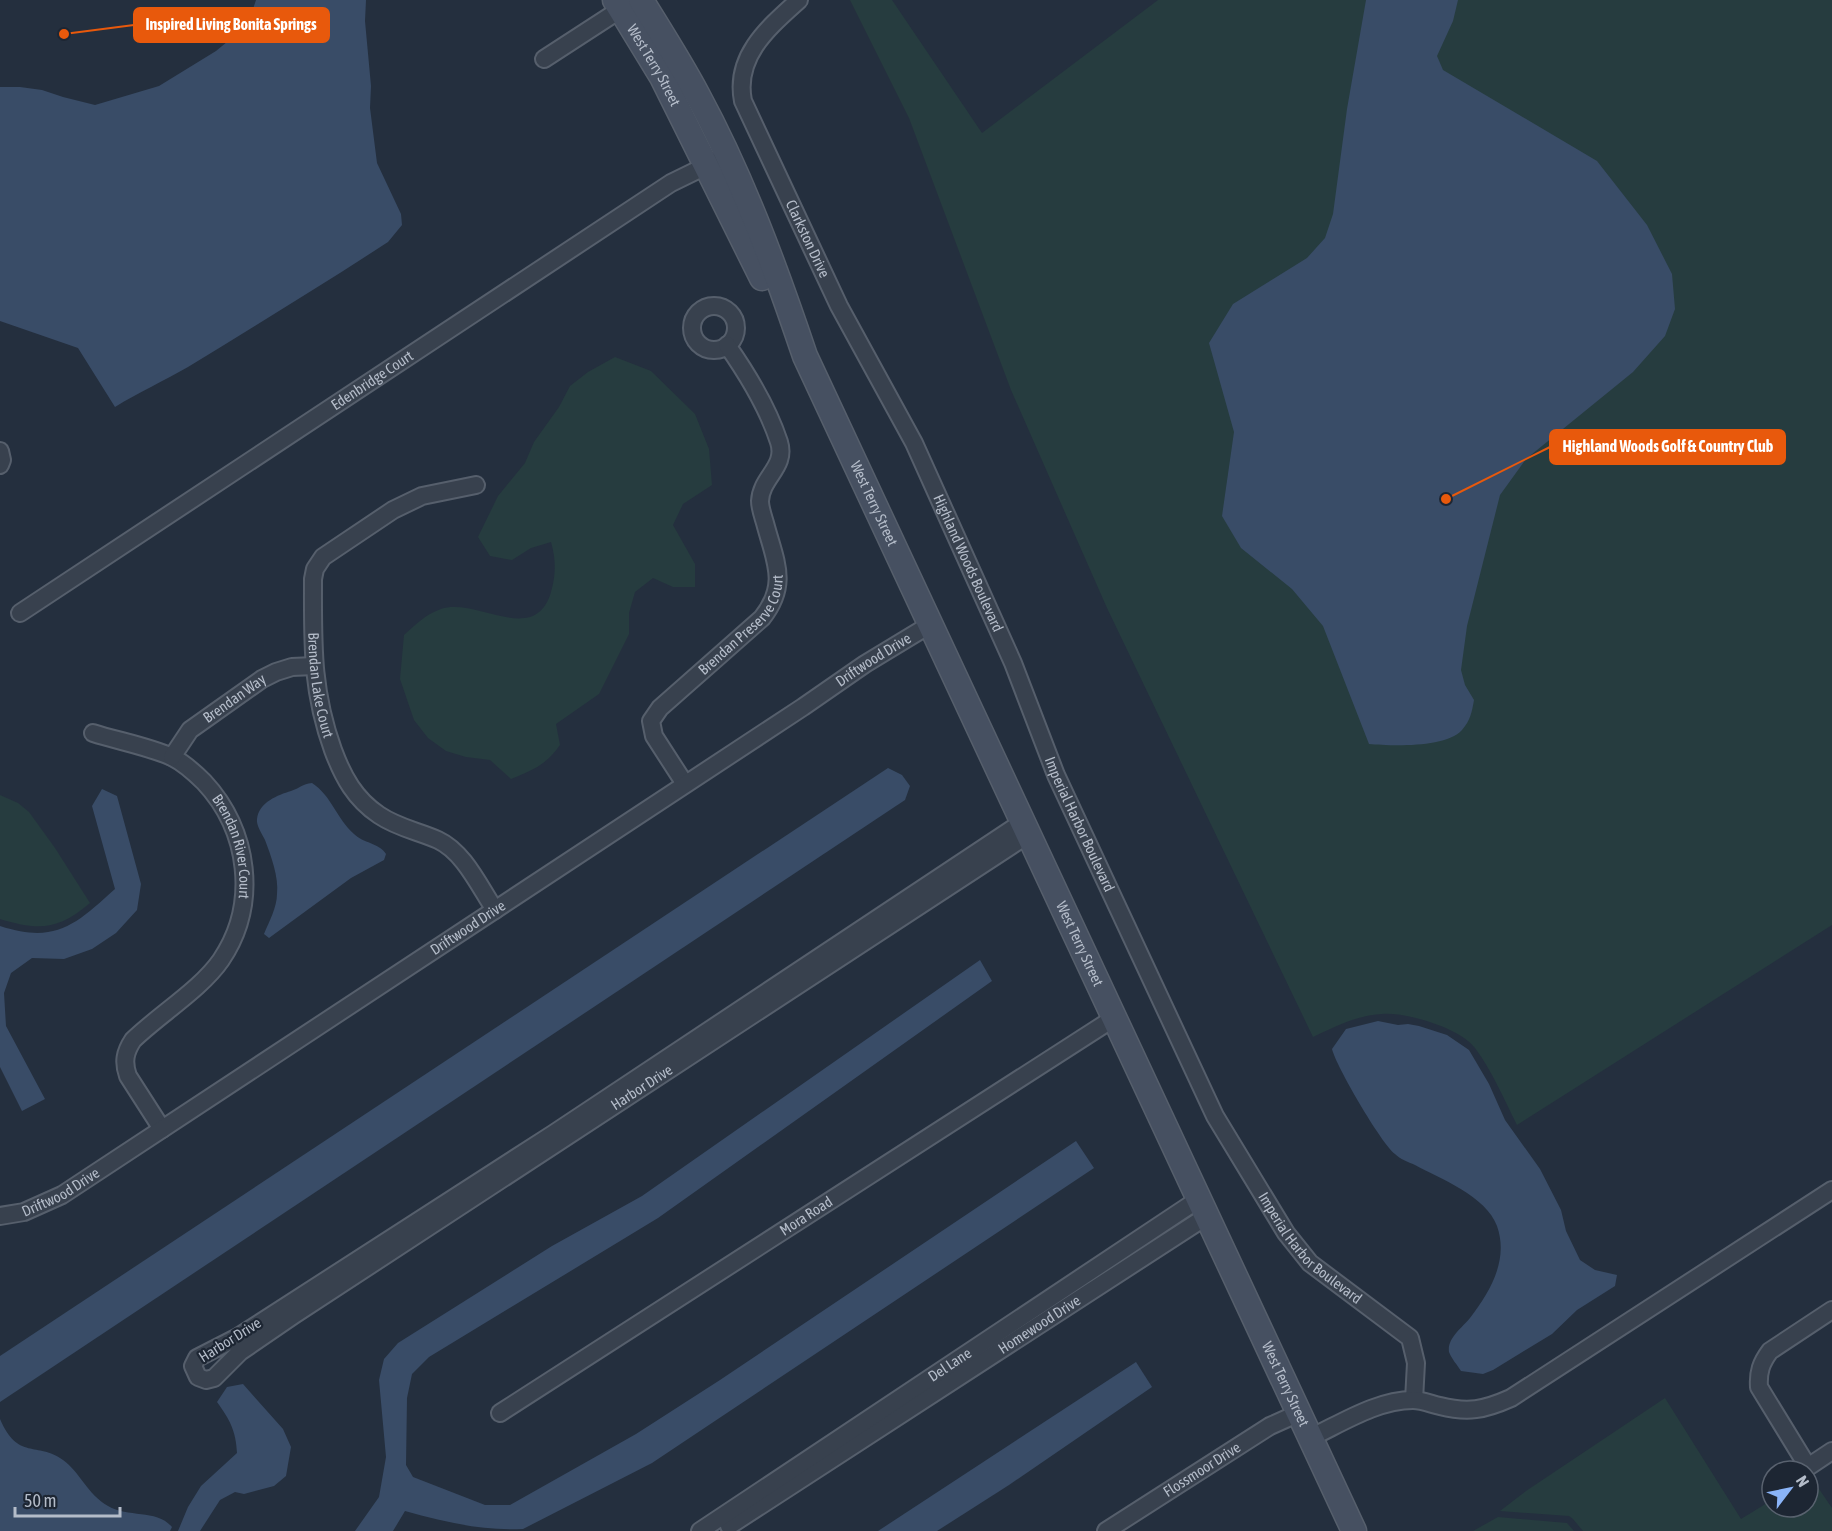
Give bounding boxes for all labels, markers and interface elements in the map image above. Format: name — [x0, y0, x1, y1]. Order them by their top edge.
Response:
callout: Inspired Living Bonita Springs — [134, 8, 329, 42]
text: Inspired Living Bonita Springs — [145, 15, 317, 33]
street label: West Terry Street — [624, 21, 684, 109]
street label: Clarkston Drive — [783, 197, 834, 280]
street label: Edenbridge Court — [328, 347, 416, 413]
callout: Highland Woods Golf & Country Club — [1550, 430, 1785, 464]
text: Highland Woods Golf & Country Club — [1563, 437, 1774, 455]
street label: West Terry Street — [847, 458, 901, 548]
street label: Highland Woods Boulevard — [930, 492, 1007, 634]
street label: Brendan Preserve Court — [695, 574, 786, 678]
street label: Driftwood Drive — [832, 629, 914, 690]
street label: Brendan Lake Court — [305, 632, 337, 740]
street label: Brendan Way — [200, 670, 269, 726]
street label: Imperial Harbor Boulevard — [1042, 754, 1118, 894]
street label: Brendan River Court — [209, 791, 253, 900]
street label: Driftwood Drive — [427, 896, 508, 958]
street label: West Terry Street — [1053, 899, 1107, 989]
street label: Harbor Drive — [608, 1061, 676, 1113]
street label: Driftwood Drive — [19, 1164, 103, 1220]
street label: Imperial Harbor Boulevard — [1255, 1189, 1365, 1307]
street label: Mora Road — [776, 1193, 835, 1239]
street label: Homewood Drive — [995, 1291, 1084, 1357]
street label: Harbor Drive — [196, 1314, 264, 1365]
street label: West Terry Street — [1259, 1339, 1313, 1429]
street label: Del Lane — [925, 1344, 974, 1385]
street label: Flossmoor Drive — [1160, 1438, 1244, 1500]
north arrow — [1760, 1459, 1820, 1519]
text: N — [1793, 1472, 1813, 1490]
scale bar — [15, 1480, 120, 1518]
text: 50 m — [24, 1490, 56, 1511]

